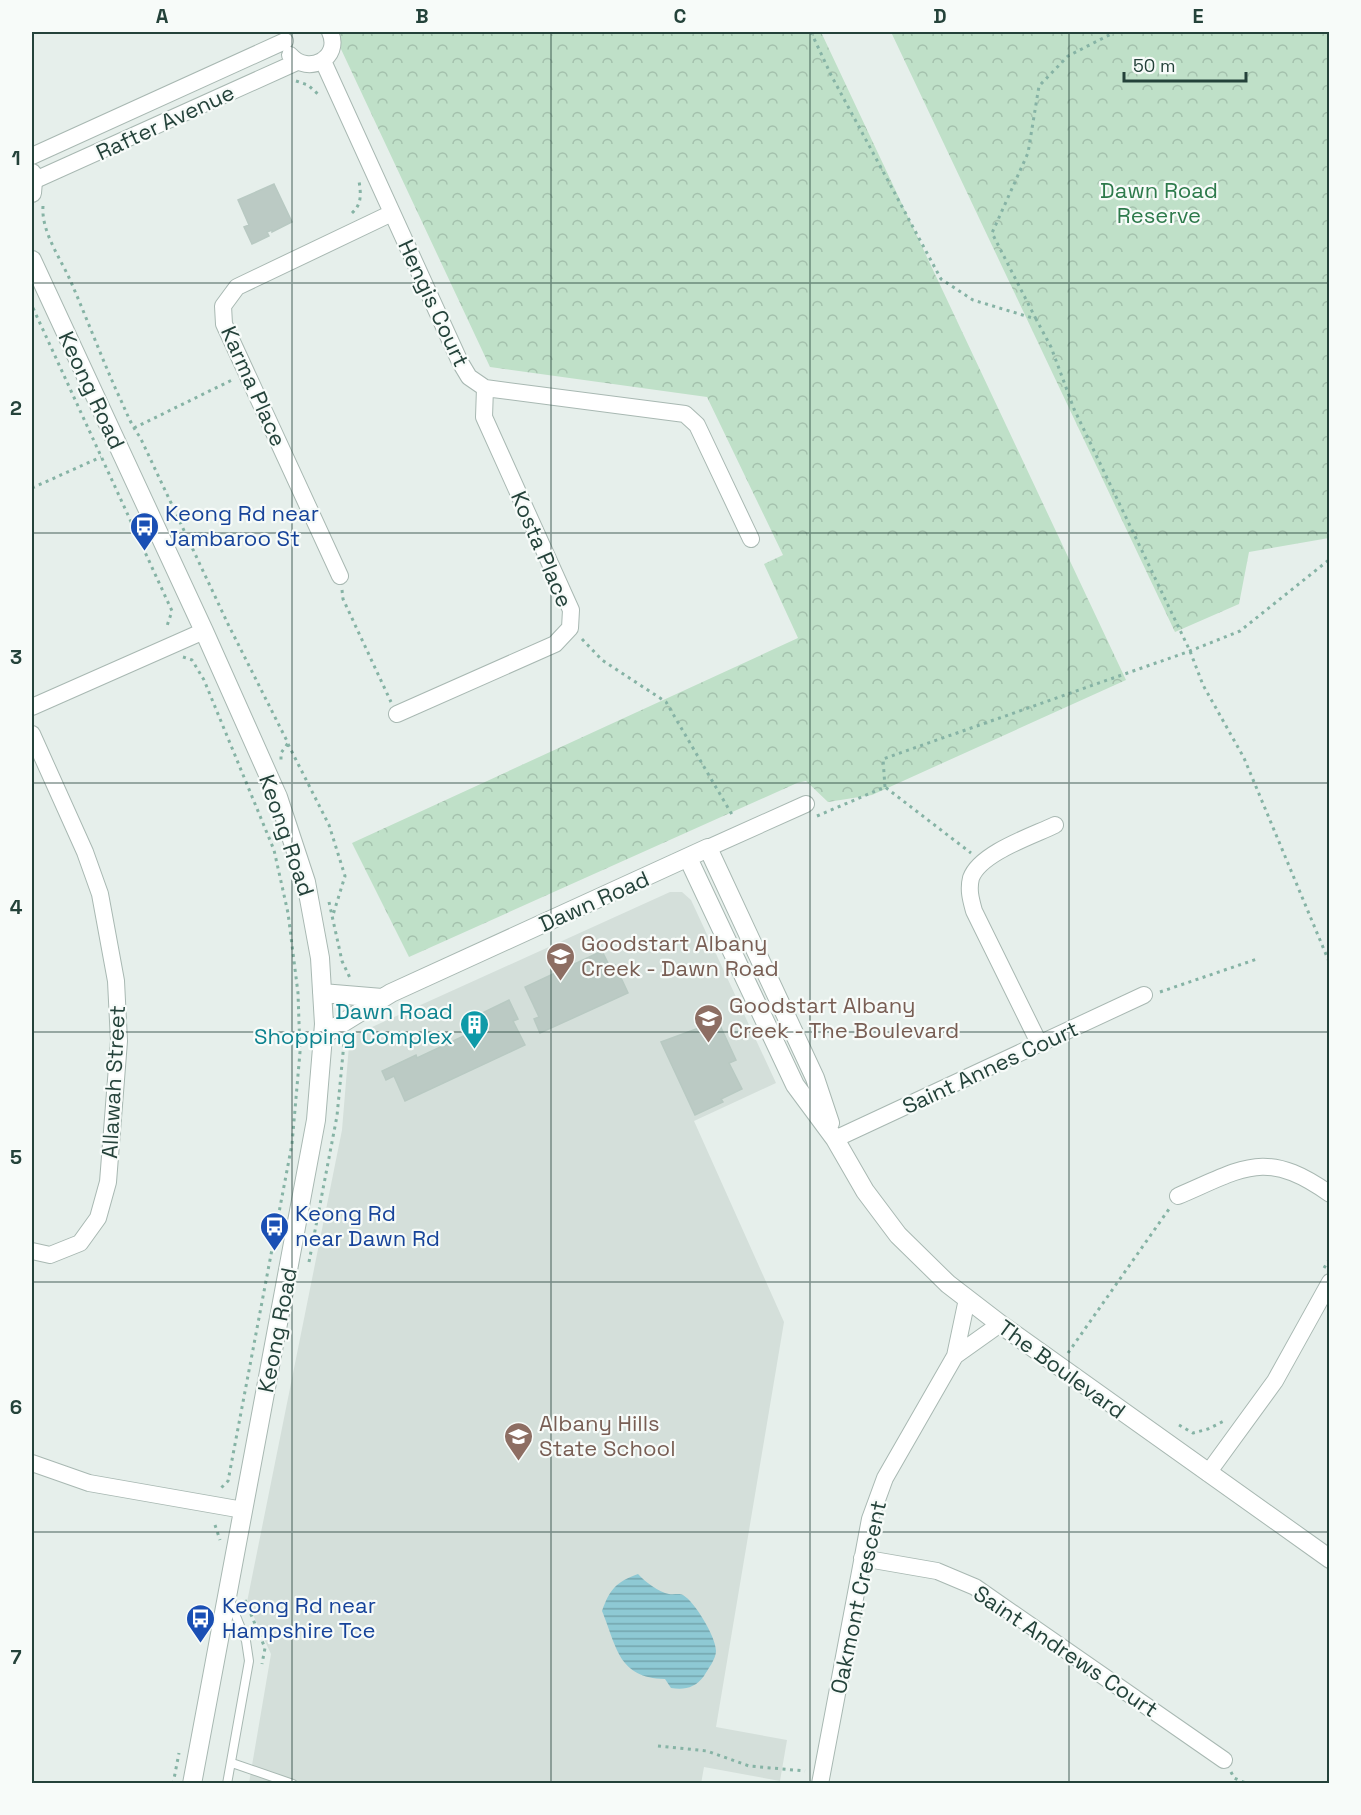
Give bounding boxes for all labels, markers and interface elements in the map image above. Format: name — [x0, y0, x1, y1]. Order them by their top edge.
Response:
text: A — [156, 3, 169, 29]
text: B — [415, 3, 429, 29]
text: C — [674, 3, 687, 29]
text: D — [933, 3, 947, 29]
text: E — [1192, 3, 1204, 29]
scale bar — [1124, 45, 1246, 83]
text: 50 m — [1133, 54, 1175, 77]
street label: Rafter Avenue — [91, 78, 239, 166]
text: 1 — [11, 145, 21, 171]
park label: Dawn Road Reserve — [1100, 176, 1218, 229]
street label: Hengis Court — [392, 235, 476, 371]
street label: Karma Place — [215, 322, 293, 450]
street label: Keong Road — [53, 327, 131, 453]
text: 2 — [10, 395, 22, 421]
street label: Kosta Place — [505, 487, 579, 611]
place label: Keong Rd near Jambaroo St — [165, 499, 319, 552]
bus stop icon: Keong Rd near Jambaroo St — [128, 510, 160, 552]
text: 3 — [10, 644, 22, 670]
street label: Keong Road — [253, 770, 321, 900]
street label: Dawn Road — [535, 864, 653, 938]
text: 4 — [10, 894, 23, 920]
place label: Goodstart Albany Creek - Dawn Road — [581, 929, 779, 982]
school or university icon: Goodstart Albany Creek - Dawn Road — [544, 940, 576, 982]
place label: Goodstart Albany Creek - The Boulevard — [729, 991, 959, 1044]
place label: Dawn Road Shopping Complex — [254, 997, 453, 1050]
school or university icon: Goodstart Albany Creek - The Boulevard — [692, 1002, 724, 1044]
street label: Allawah Street — [95, 1005, 131, 1159]
building icon: Dawn Road Shopping Complex — [458, 1008, 490, 1050]
street label: Saint Annes Court — [898, 1014, 1082, 1120]
text: 5 — [10, 1144, 22, 1170]
place label: Keong Rd near Dawn Rd — [295, 1199, 440, 1252]
bus stop icon: Keong Rd near Dawn Rd — [258, 1210, 290, 1252]
street label: Keong Road — [251, 1265, 303, 1395]
street label: The Boulevard — [993, 1313, 1131, 1425]
text: 6 — [10, 1394, 22, 1420]
place label: Albany Hills State School — [539, 1409, 676, 1462]
school or university icon: Albany Hills State School — [502, 1420, 534, 1462]
street label: Oakmont Crescent — [824, 1498, 892, 1696]
street label: Saint Andrews Court — [968, 1579, 1164, 1723]
place label: Keong Rd near Hampshire Tce — [222, 1591, 376, 1644]
bus stop icon: Keong Rd near Hampshire Tce — [185, 1602, 217, 1644]
text: 7 — [10, 1644, 22, 1670]

